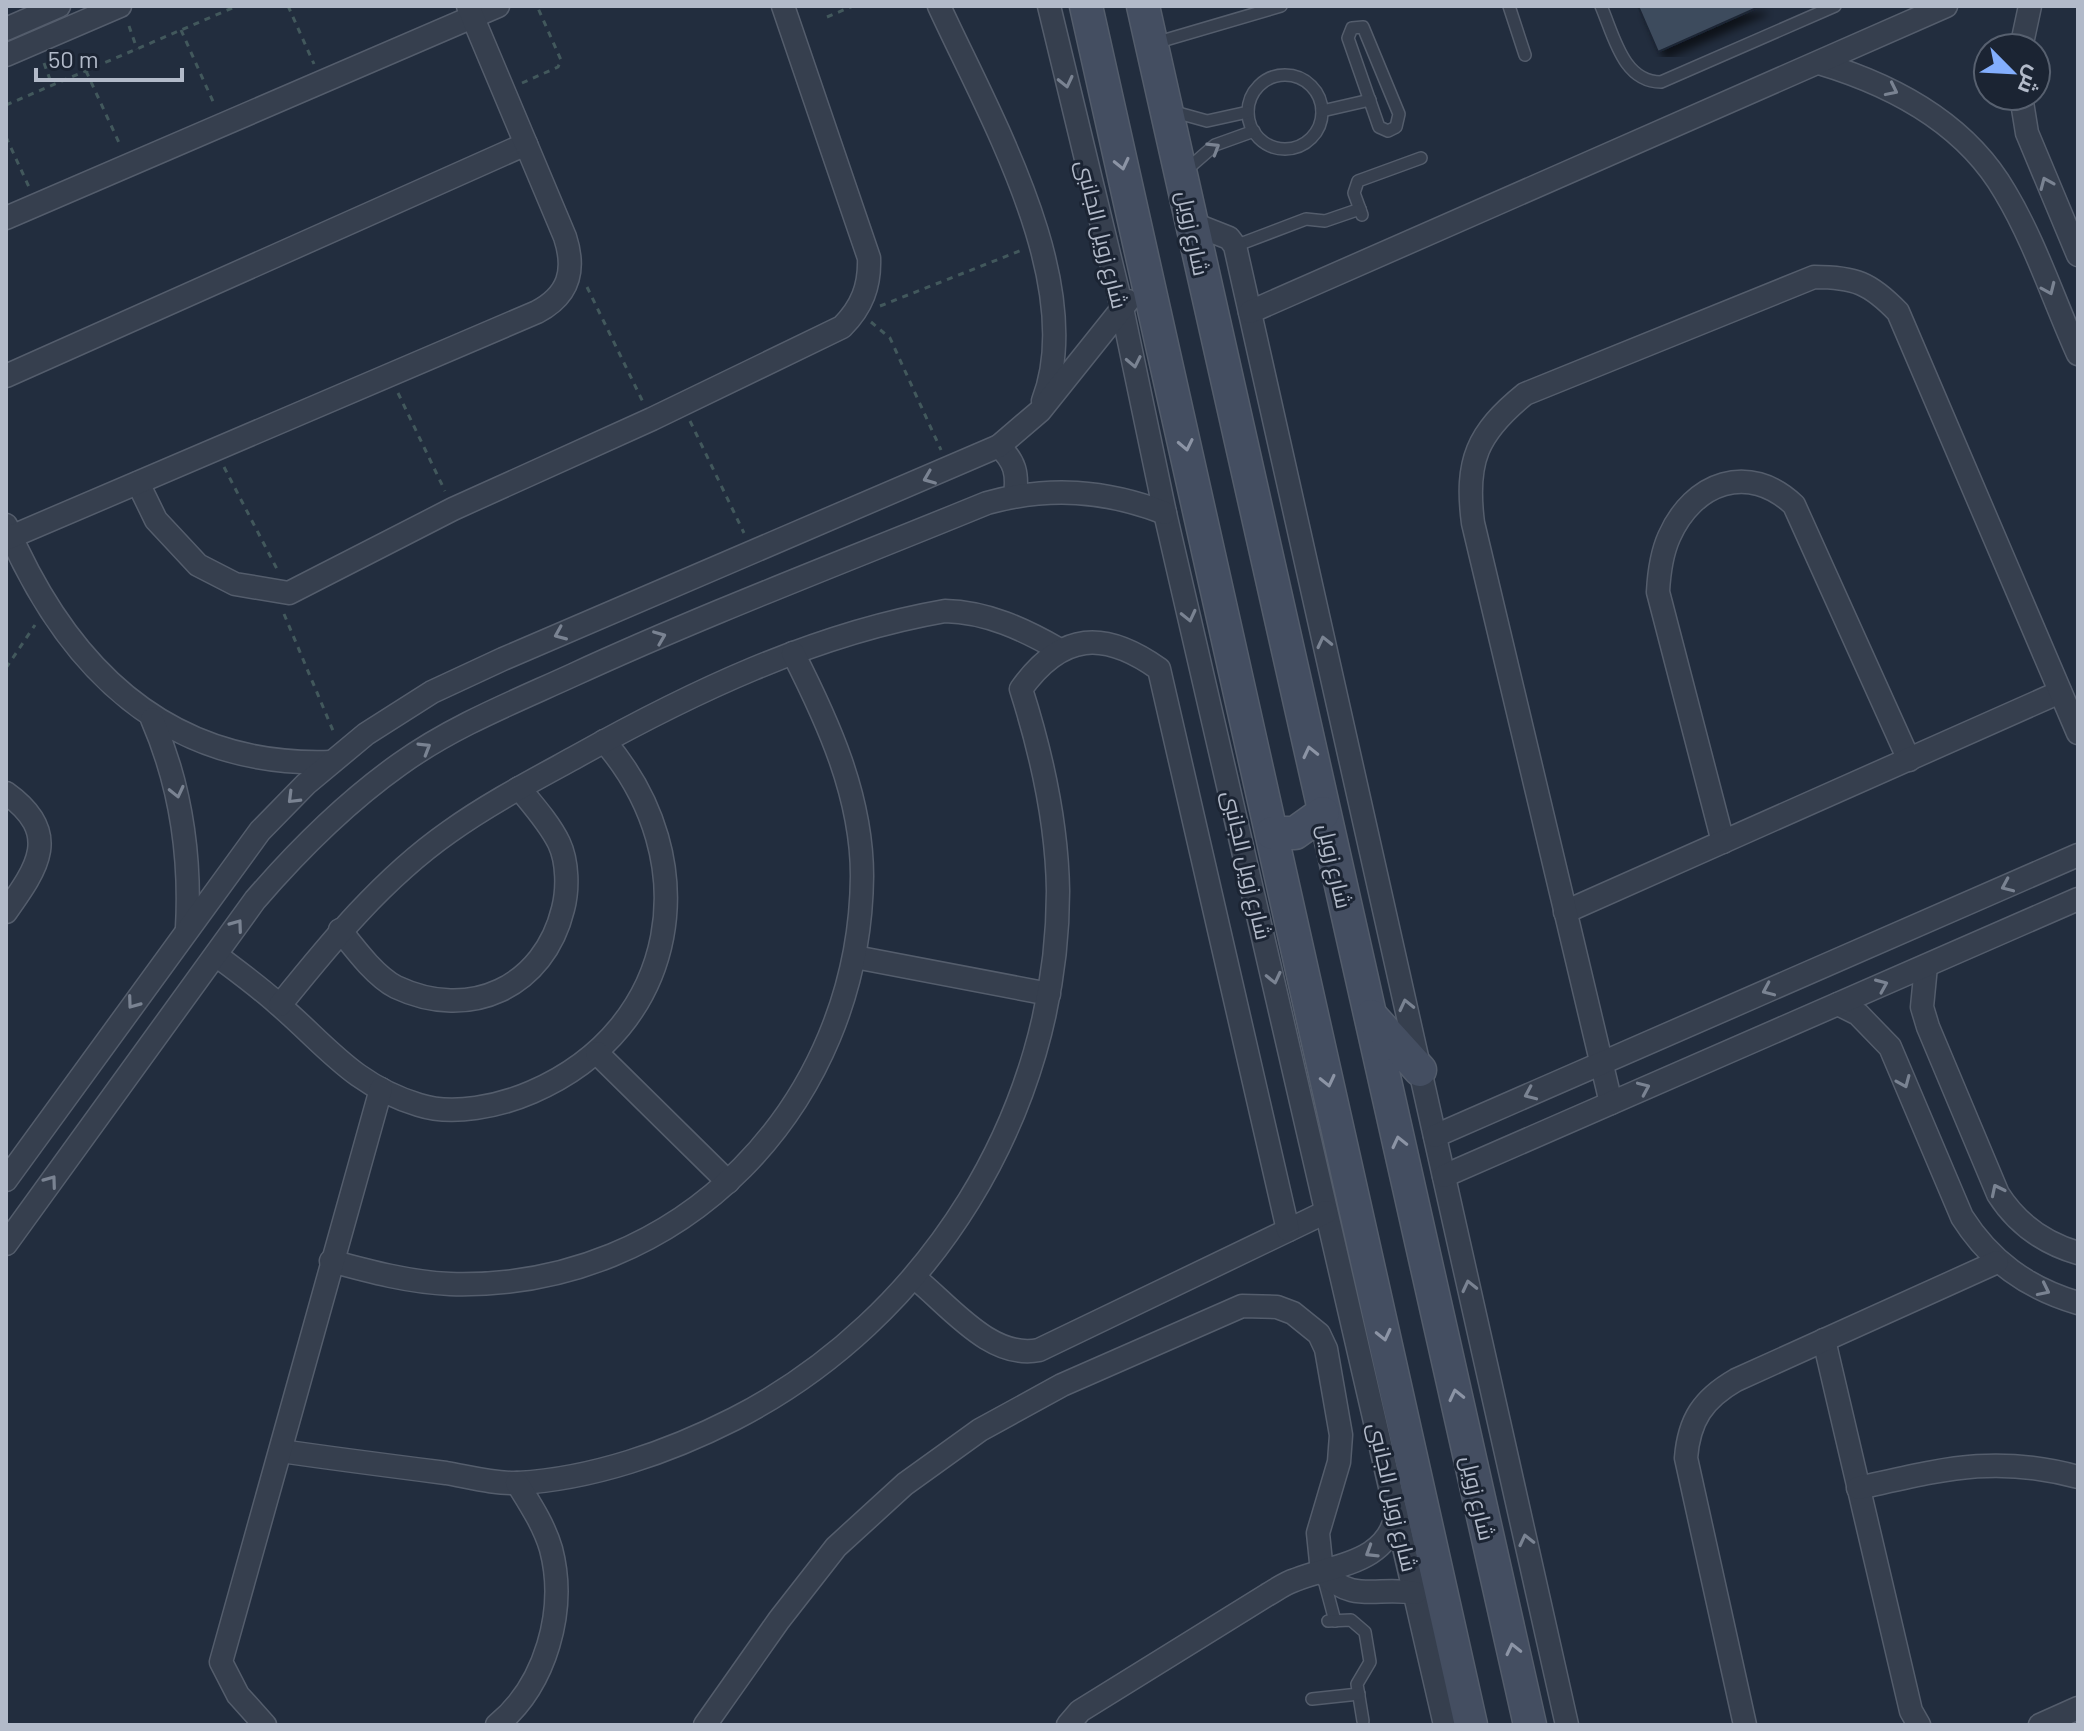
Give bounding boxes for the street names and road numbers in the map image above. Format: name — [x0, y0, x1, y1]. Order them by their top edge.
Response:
street label: شارع زويل الجانبى — [1069, 157, 1134, 312]
street label: شارع زويل — [1169, 188, 1216, 278]
street label: شارع زويل الجانبى — [1215, 788, 1278, 943]
street label: شارع زويل — [1311, 821, 1358, 912]
street label: شارع زويل الجانبى — [1361, 1420, 1424, 1575]
street label: شارع زويل — [1454, 1453, 1501, 1544]

